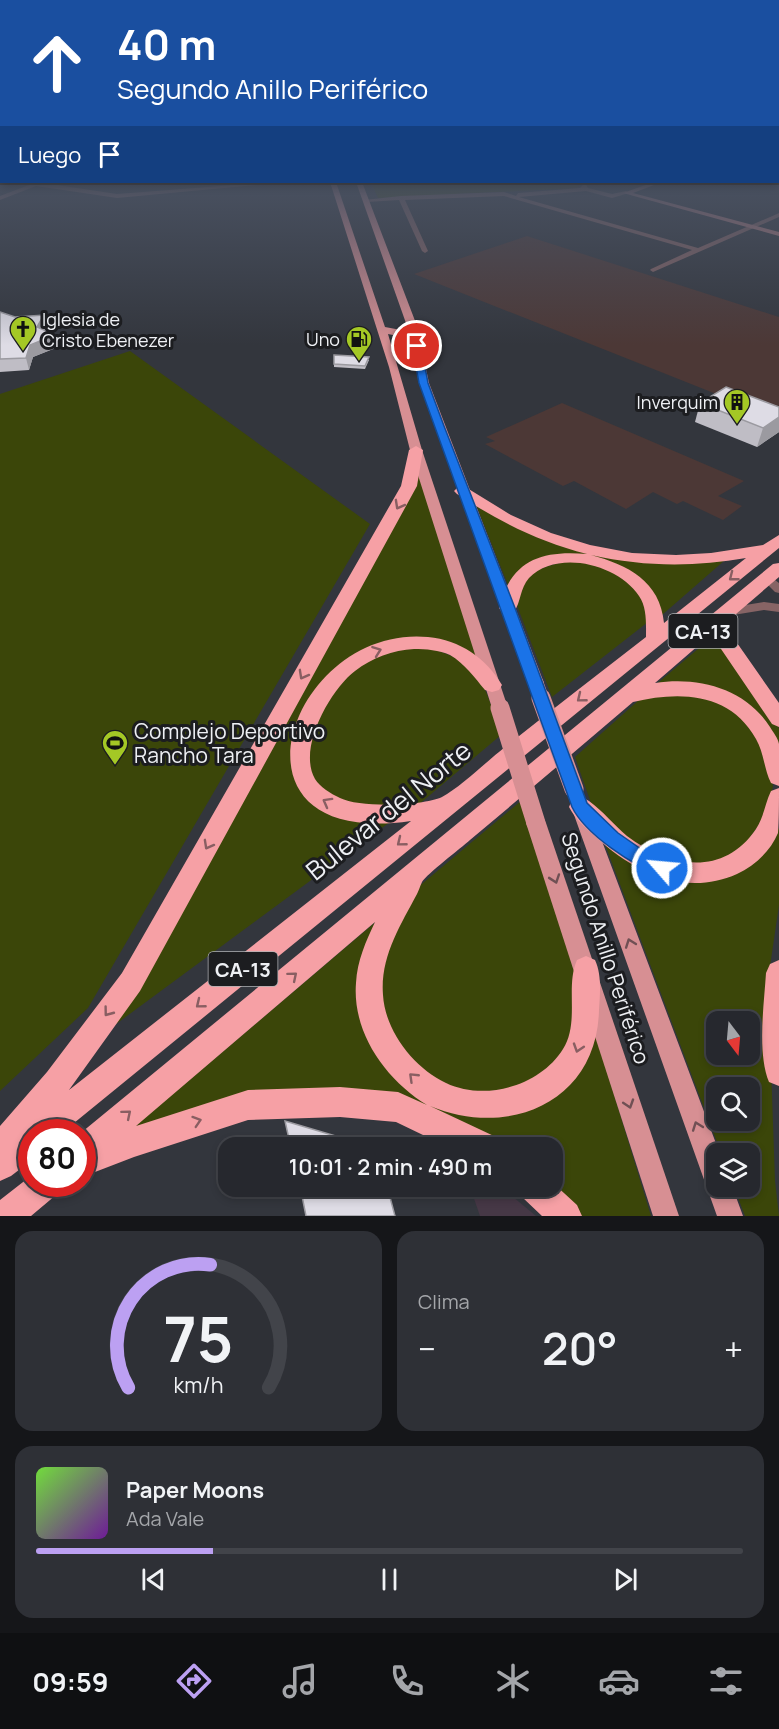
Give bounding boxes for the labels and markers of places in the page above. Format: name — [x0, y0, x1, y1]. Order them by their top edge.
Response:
place label: Iglesia de Cristo Ebenezer — [42, 307, 175, 352]
church icon: Iglesia de Cristo Ebenezer — [8, 314, 38, 352]
pin — [391, 320, 442, 371]
fuel station icon: Uno — [344, 324, 374, 362]
place label: Uno — [306, 327, 340, 351]
building icon: Inverquim — [722, 387, 752, 425]
place label: Inverquim — [636, 390, 718, 414]
place label: Complejo Deportivo Rancho Tara — [134, 717, 325, 769]
sports icon: Complejo Deportivo Rancho Tara — [100, 728, 130, 766]

